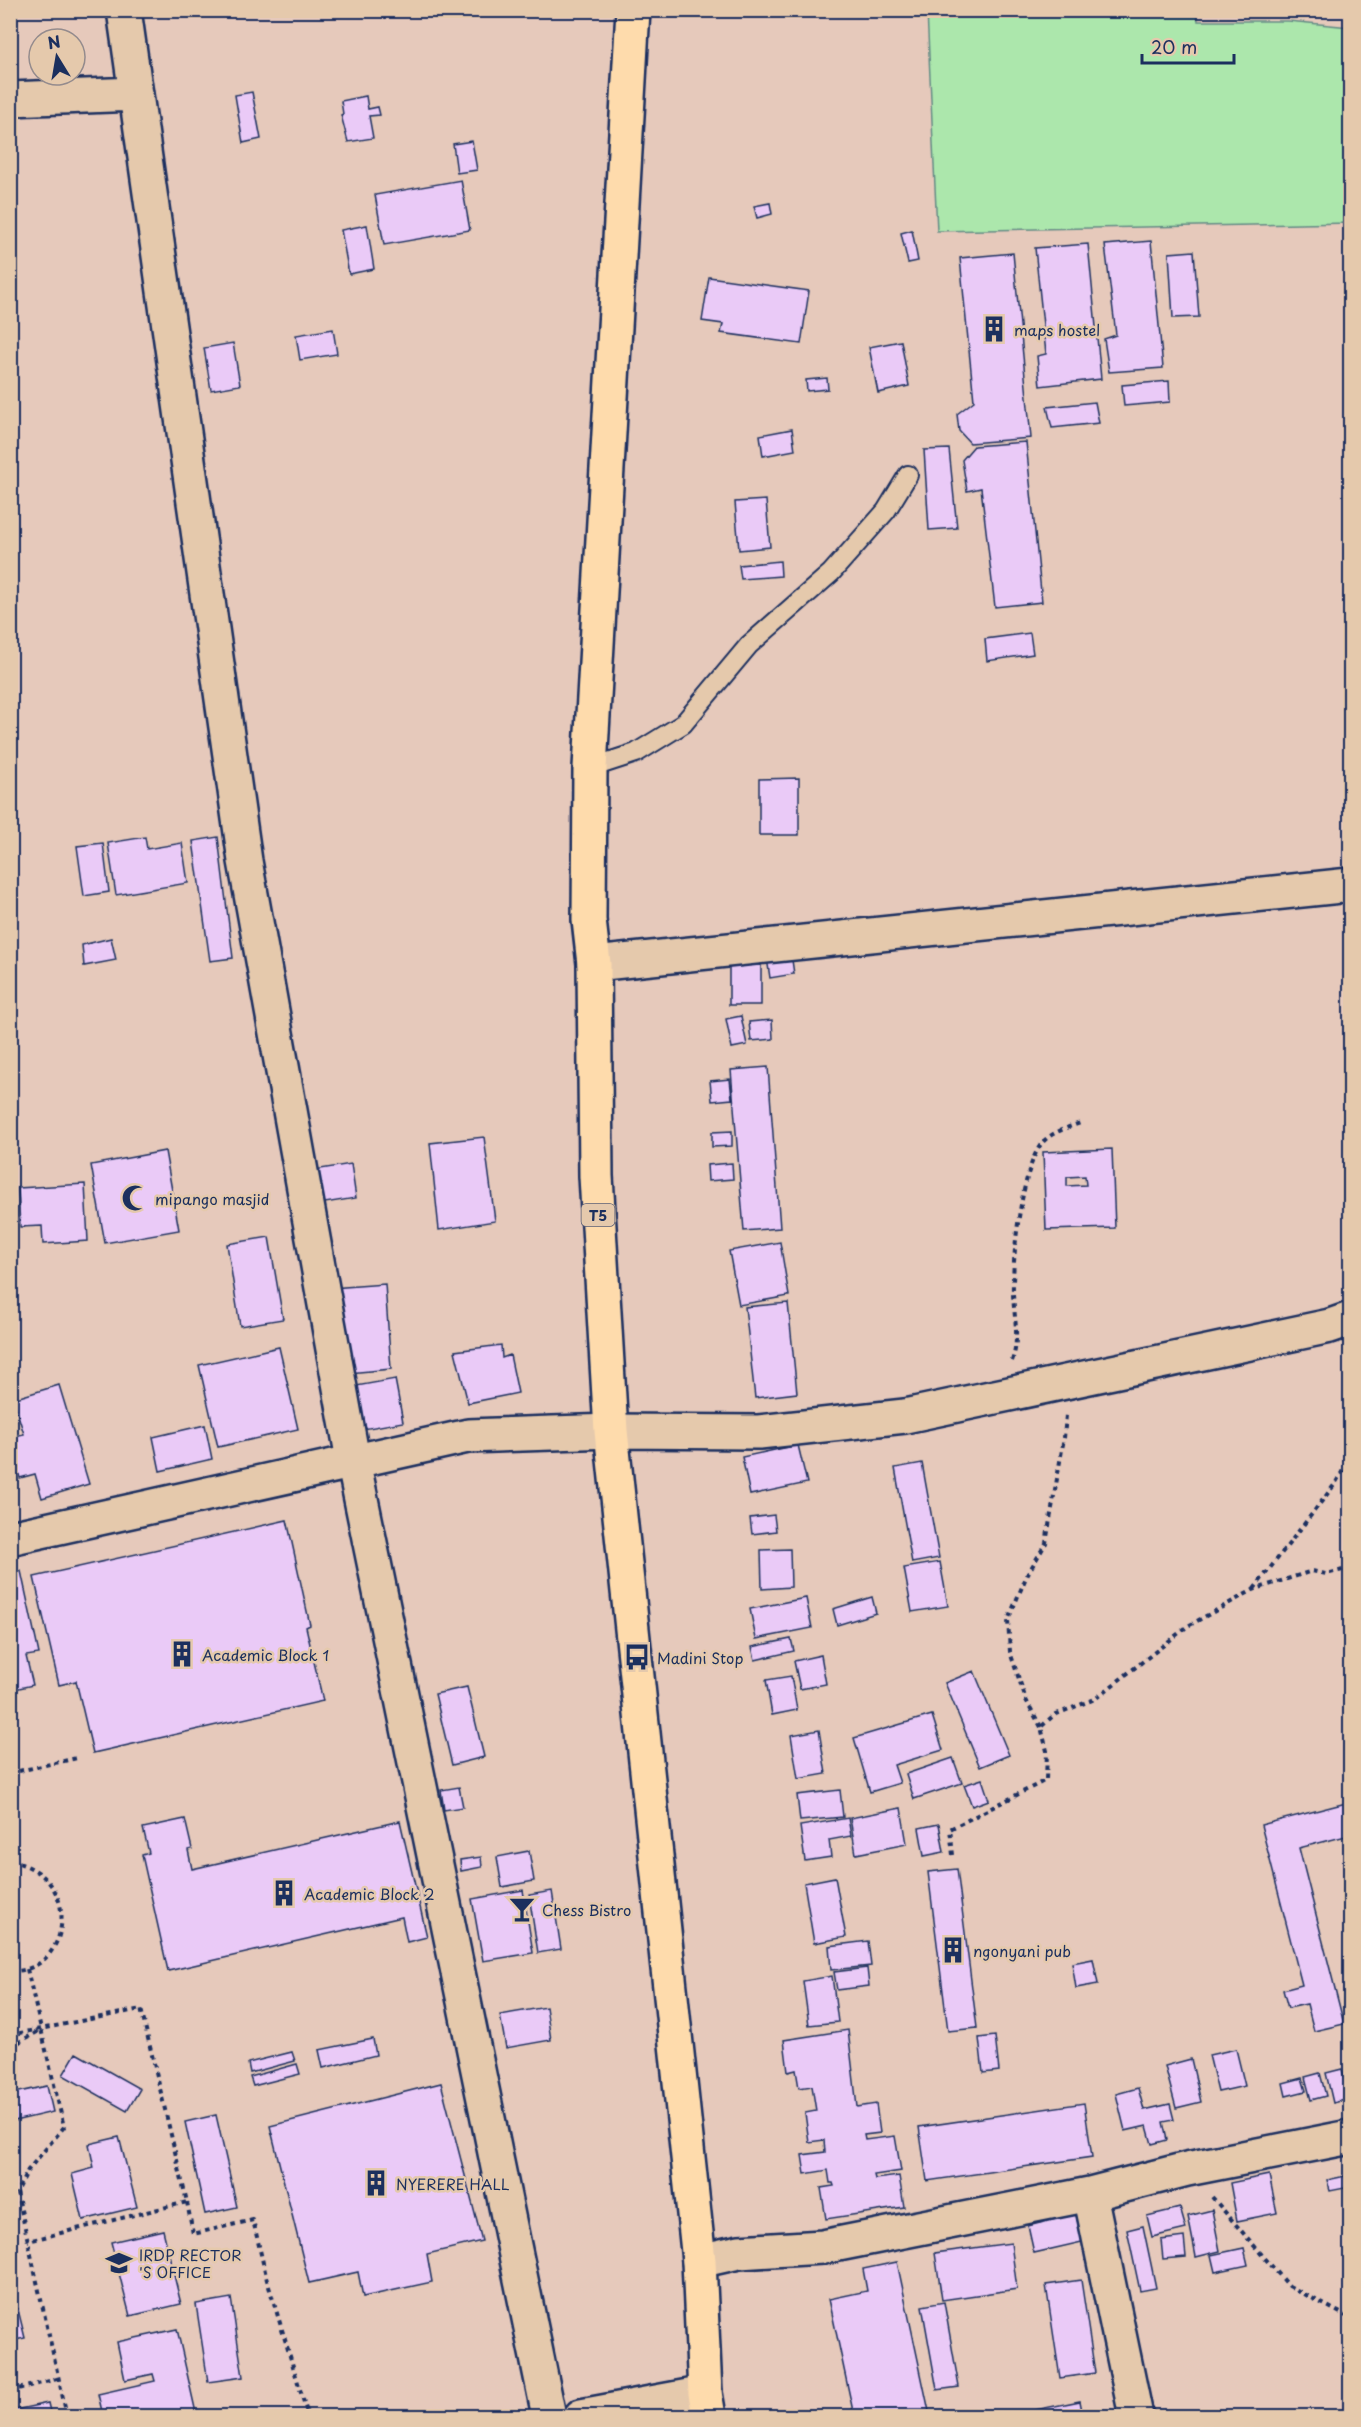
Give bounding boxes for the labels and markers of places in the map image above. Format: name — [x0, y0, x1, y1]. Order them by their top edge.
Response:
building icon: maps hostel — [979, 314, 1009, 344]
place label: maps hostel — [1014, 318, 1100, 341]
mosque icon: mipango masjid — [120, 1183, 150, 1213]
place label: mipango masjid — [155, 1187, 269, 1210]
building icon: Academic Block 1 — [167, 1639, 197, 1669]
bus stop icon: Madini Stop — [622, 1642, 652, 1672]
place label: Academic Block 1 — [202, 1643, 329, 1666]
place label: Madini Stop — [657, 1646, 743, 1669]
building icon: Academic Block 2 — [269, 1878, 299, 1908]
place label: Academic Block 2 — [304, 1882, 435, 1905]
bar icon: Chess Bistro — [507, 1894, 537, 1924]
place label: Chess Bistro — [542, 1898, 631, 1921]
building icon: ngonyani pub — [938, 1935, 968, 1965]
place label: ngonyani pub — [973, 1939, 1071, 1962]
building icon: NYERERE HALL — [361, 2168, 391, 2198]
place label: NYERERE HALL — [396, 2172, 510, 2195]
place label: IRDP RECTOR 'S OFFICE — [139, 2243, 242, 2283]
school or university icon: IRDP RECTOR 'S OFFICE — [104, 2248, 134, 2278]

